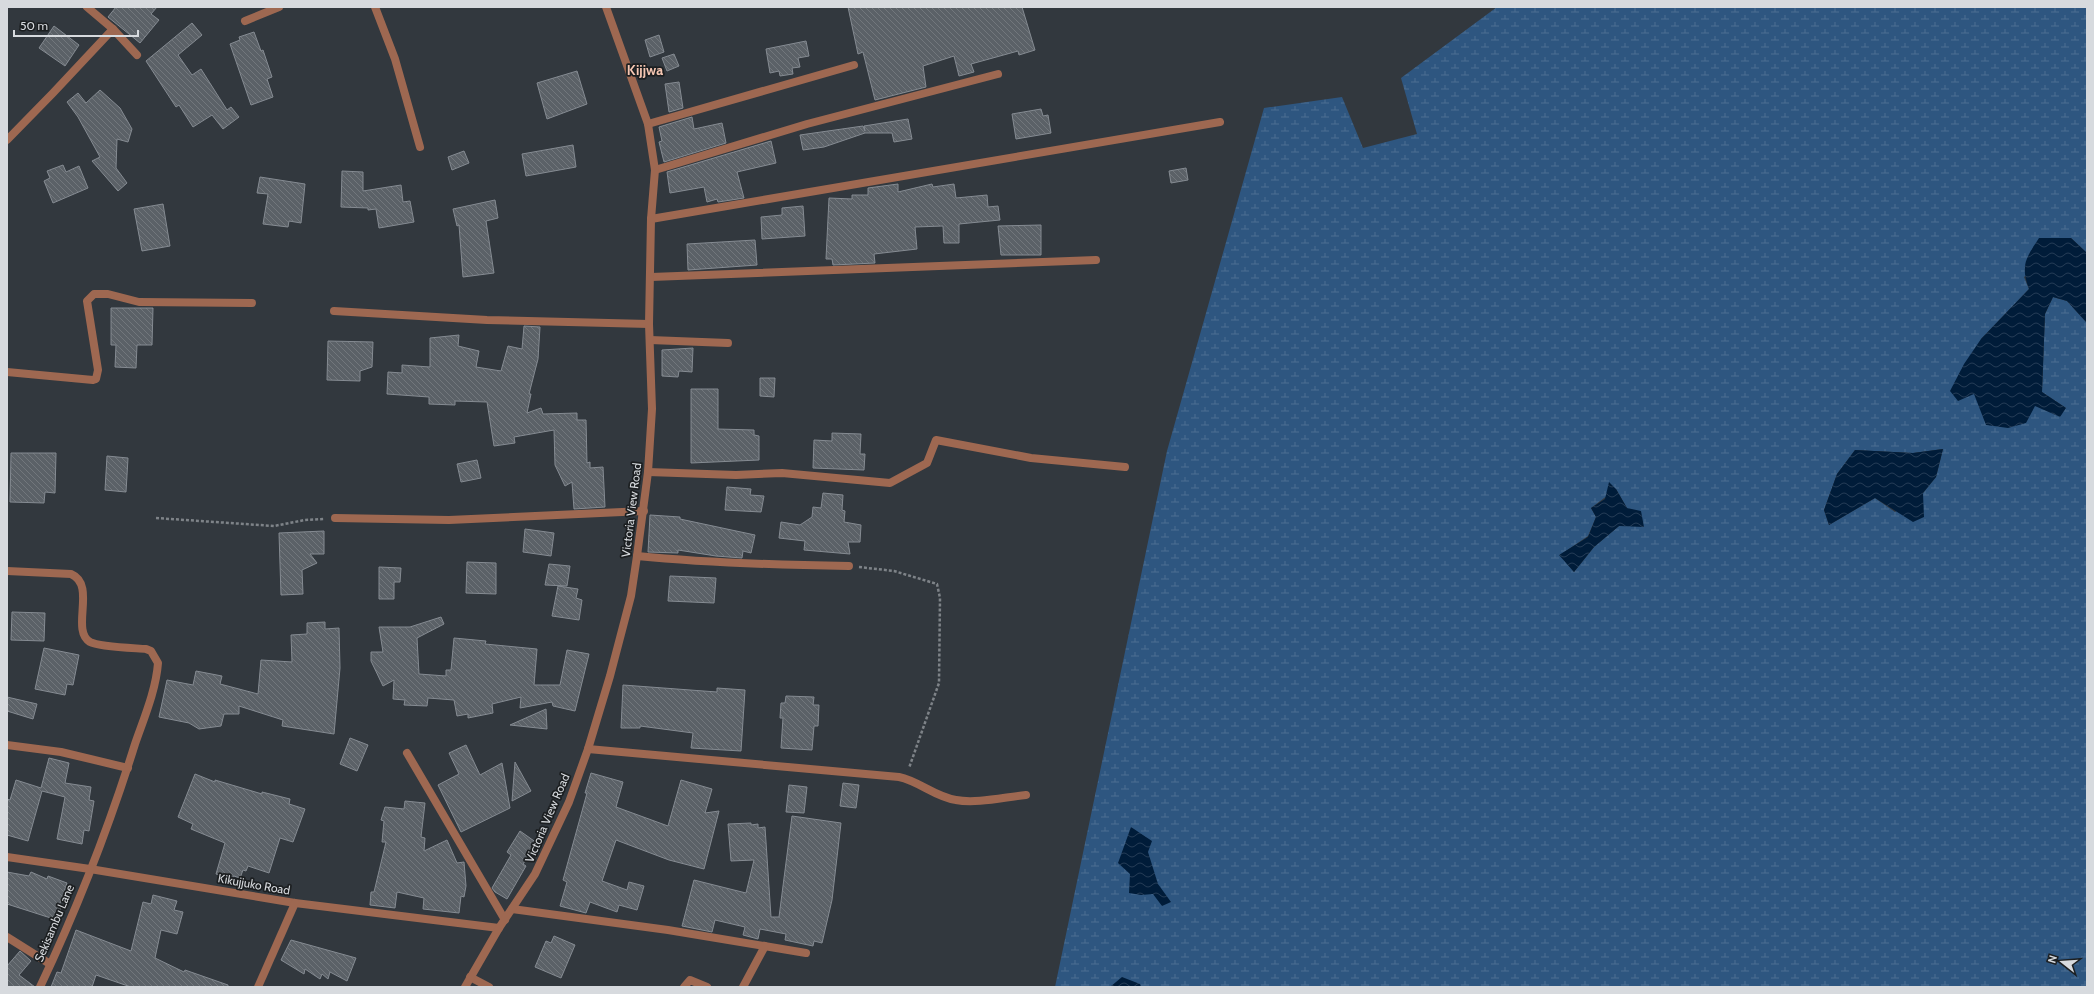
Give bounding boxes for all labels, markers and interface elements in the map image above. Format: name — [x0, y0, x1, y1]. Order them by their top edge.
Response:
scale bar — [14, 12, 138, 38]
text: 50 m — [20, 18, 48, 33]
district label: Kijjwa — [627, 61, 663, 79]
street label: Victoria View Road — [618, 462, 644, 558]
street label: Victoria View Road — [521, 771, 573, 865]
street label: Kikujjuko Road — [217, 870, 291, 898]
street label: Sekisambu Lane — [31, 882, 77, 964]
north arrow — [2042, 942, 2082, 982]
text: N — [2045, 953, 2060, 965]

